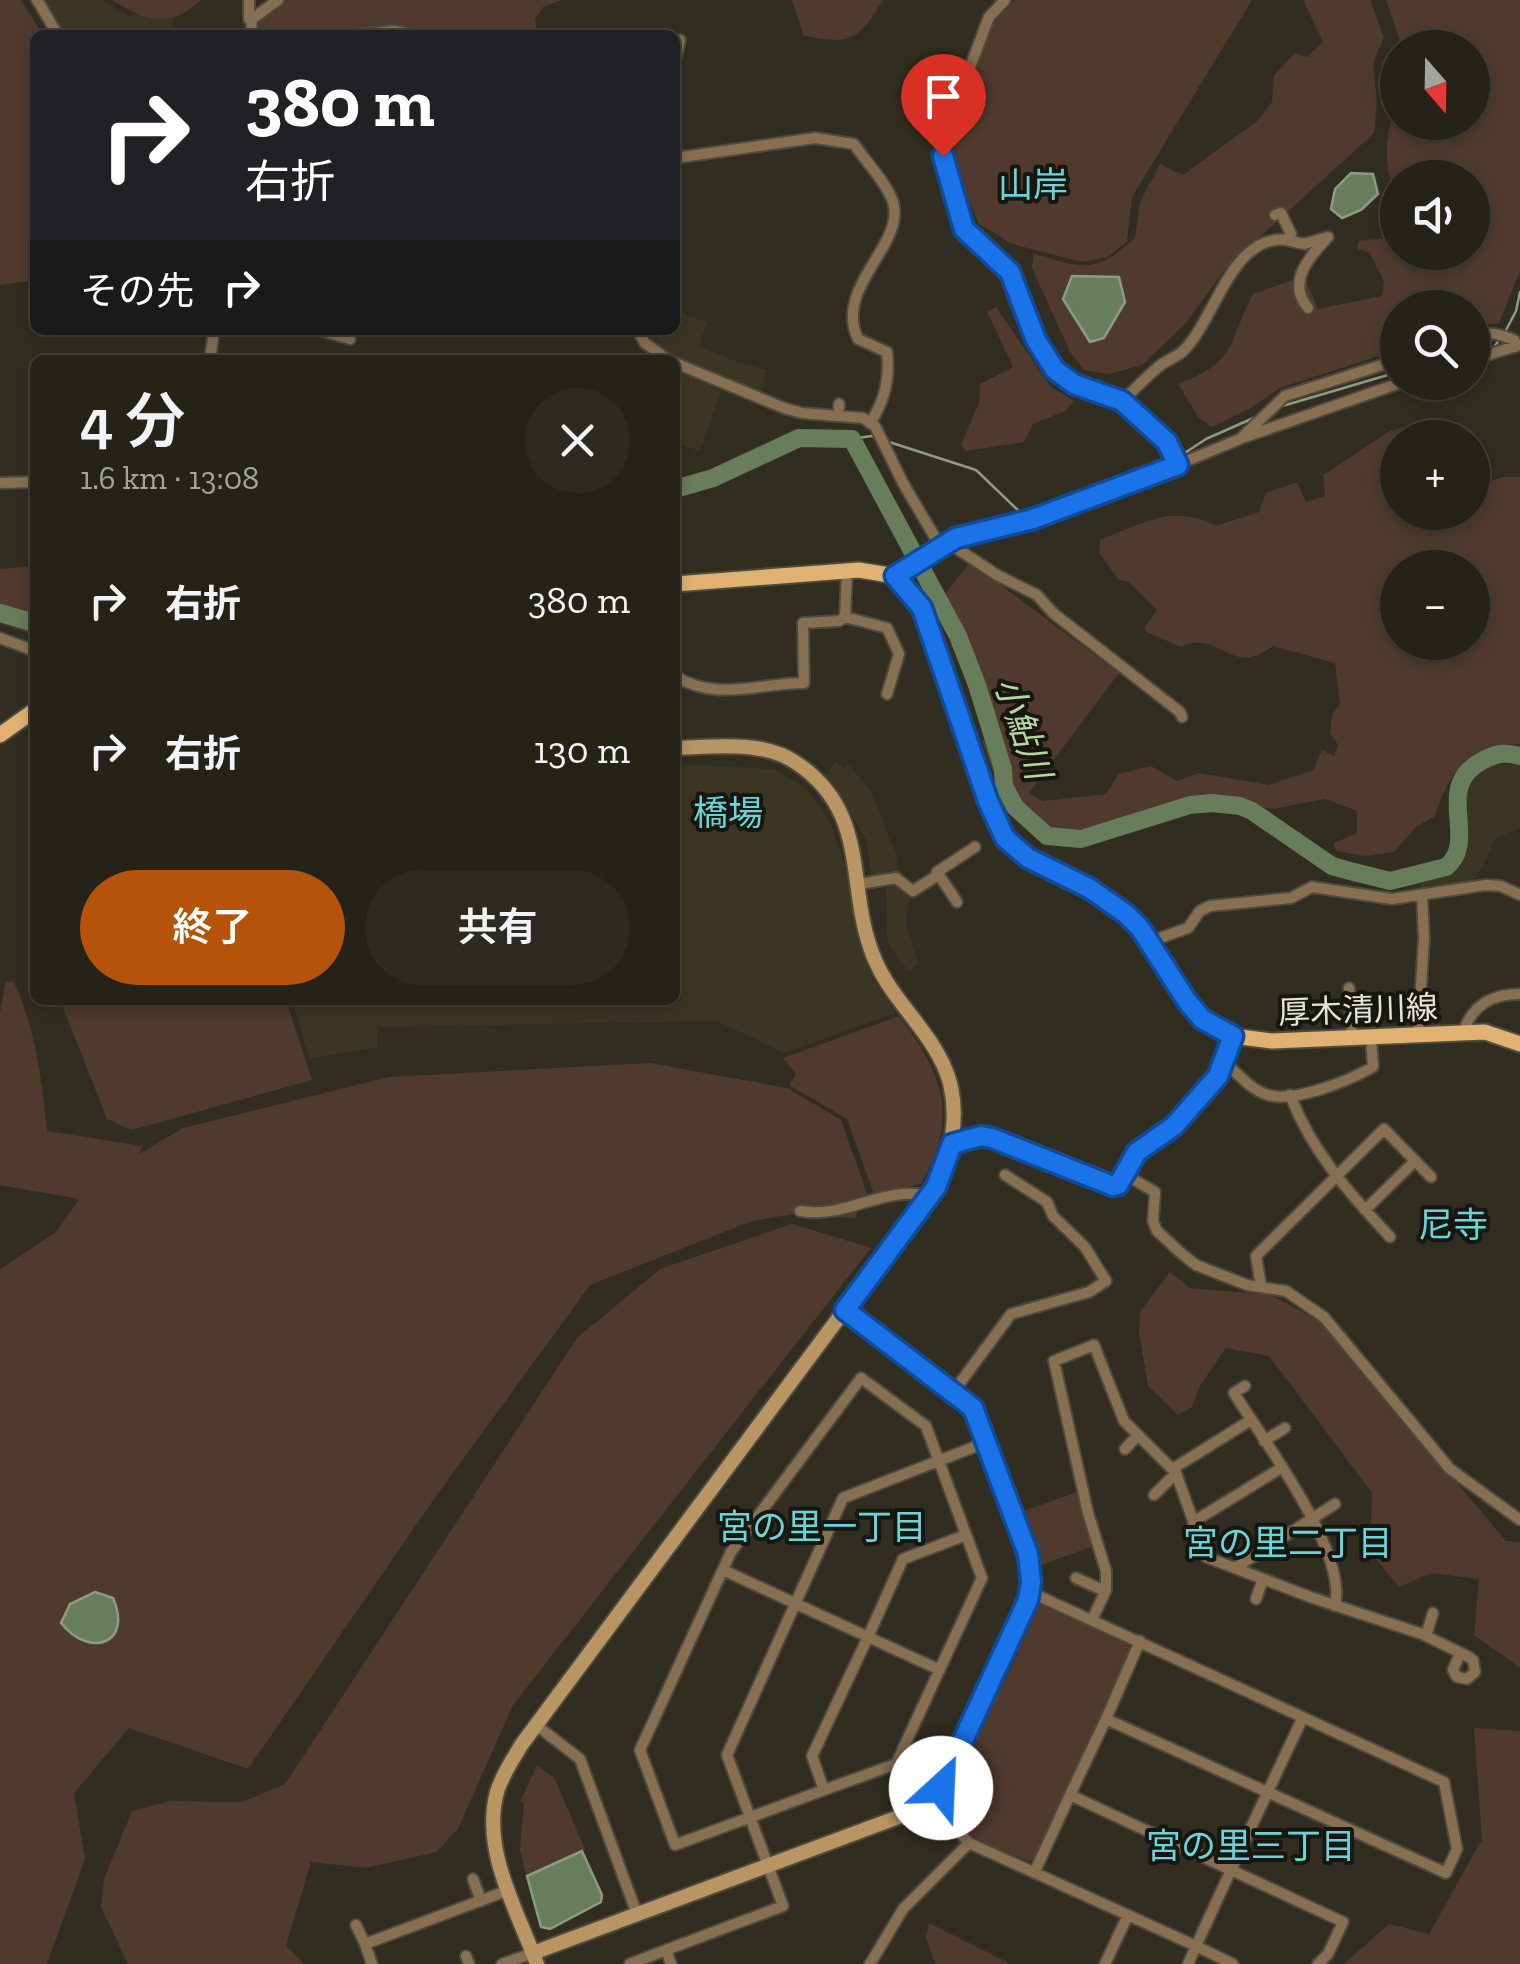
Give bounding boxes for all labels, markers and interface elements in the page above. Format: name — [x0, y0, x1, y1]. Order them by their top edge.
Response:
north arrow — [1380, 30, 1490, 140]
map controls — [1380, 30, 1490, 660]
pin — [901, 54, 986, 157]
text: 380 m — [245, 60, 435, 144]
icon: arrive — [916, 69, 971, 124]
icon: right — [80, 70, 210, 200]
text: 右折 — [245, 155, 335, 209]
button: sound — [1380, 160, 1490, 270]
district label: 山岸 — [998, 164, 1068, 206]
icon: right — [214, 260, 269, 315]
text: その先 — [80, 268, 194, 314]
button: search — [1380, 290, 1490, 400]
text: 4 分 — [80, 385, 186, 457]
button: close — [525, 388, 630, 493]
button: + — [1380, 420, 1490, 530]
text: 1.6 km · 13:08 — [80, 459, 259, 497]
button: − — [1380, 550, 1490, 660]
icon: right — [80, 573, 135, 628]
text: 380 m — [528, 577, 630, 623]
text: 右折 — [165, 581, 241, 627]
water label: 小鮎川 — [986, 672, 1061, 788]
icon: right — [80, 723, 135, 778]
text: 130 m — [533, 727, 630, 773]
text: 右折 — [165, 731, 241, 777]
district label: 橋場 — [693, 792, 763, 834]
button: 終了 — [80, 870, 345, 985]
button: 共有 — [365, 870, 630, 985]
street label: 厚木清川線 — [1277, 988, 1439, 1032]
district label: 尼寺 — [1418, 1204, 1488, 1246]
district label: 宮の里一丁目 — [717, 1506, 927, 1548]
district label: 宮の里二丁目 — [1183, 1522, 1393, 1564]
position arrow — [889, 1736, 993, 1840]
district label: 宮の里三丁目 — [1146, 1825, 1356, 1867]

